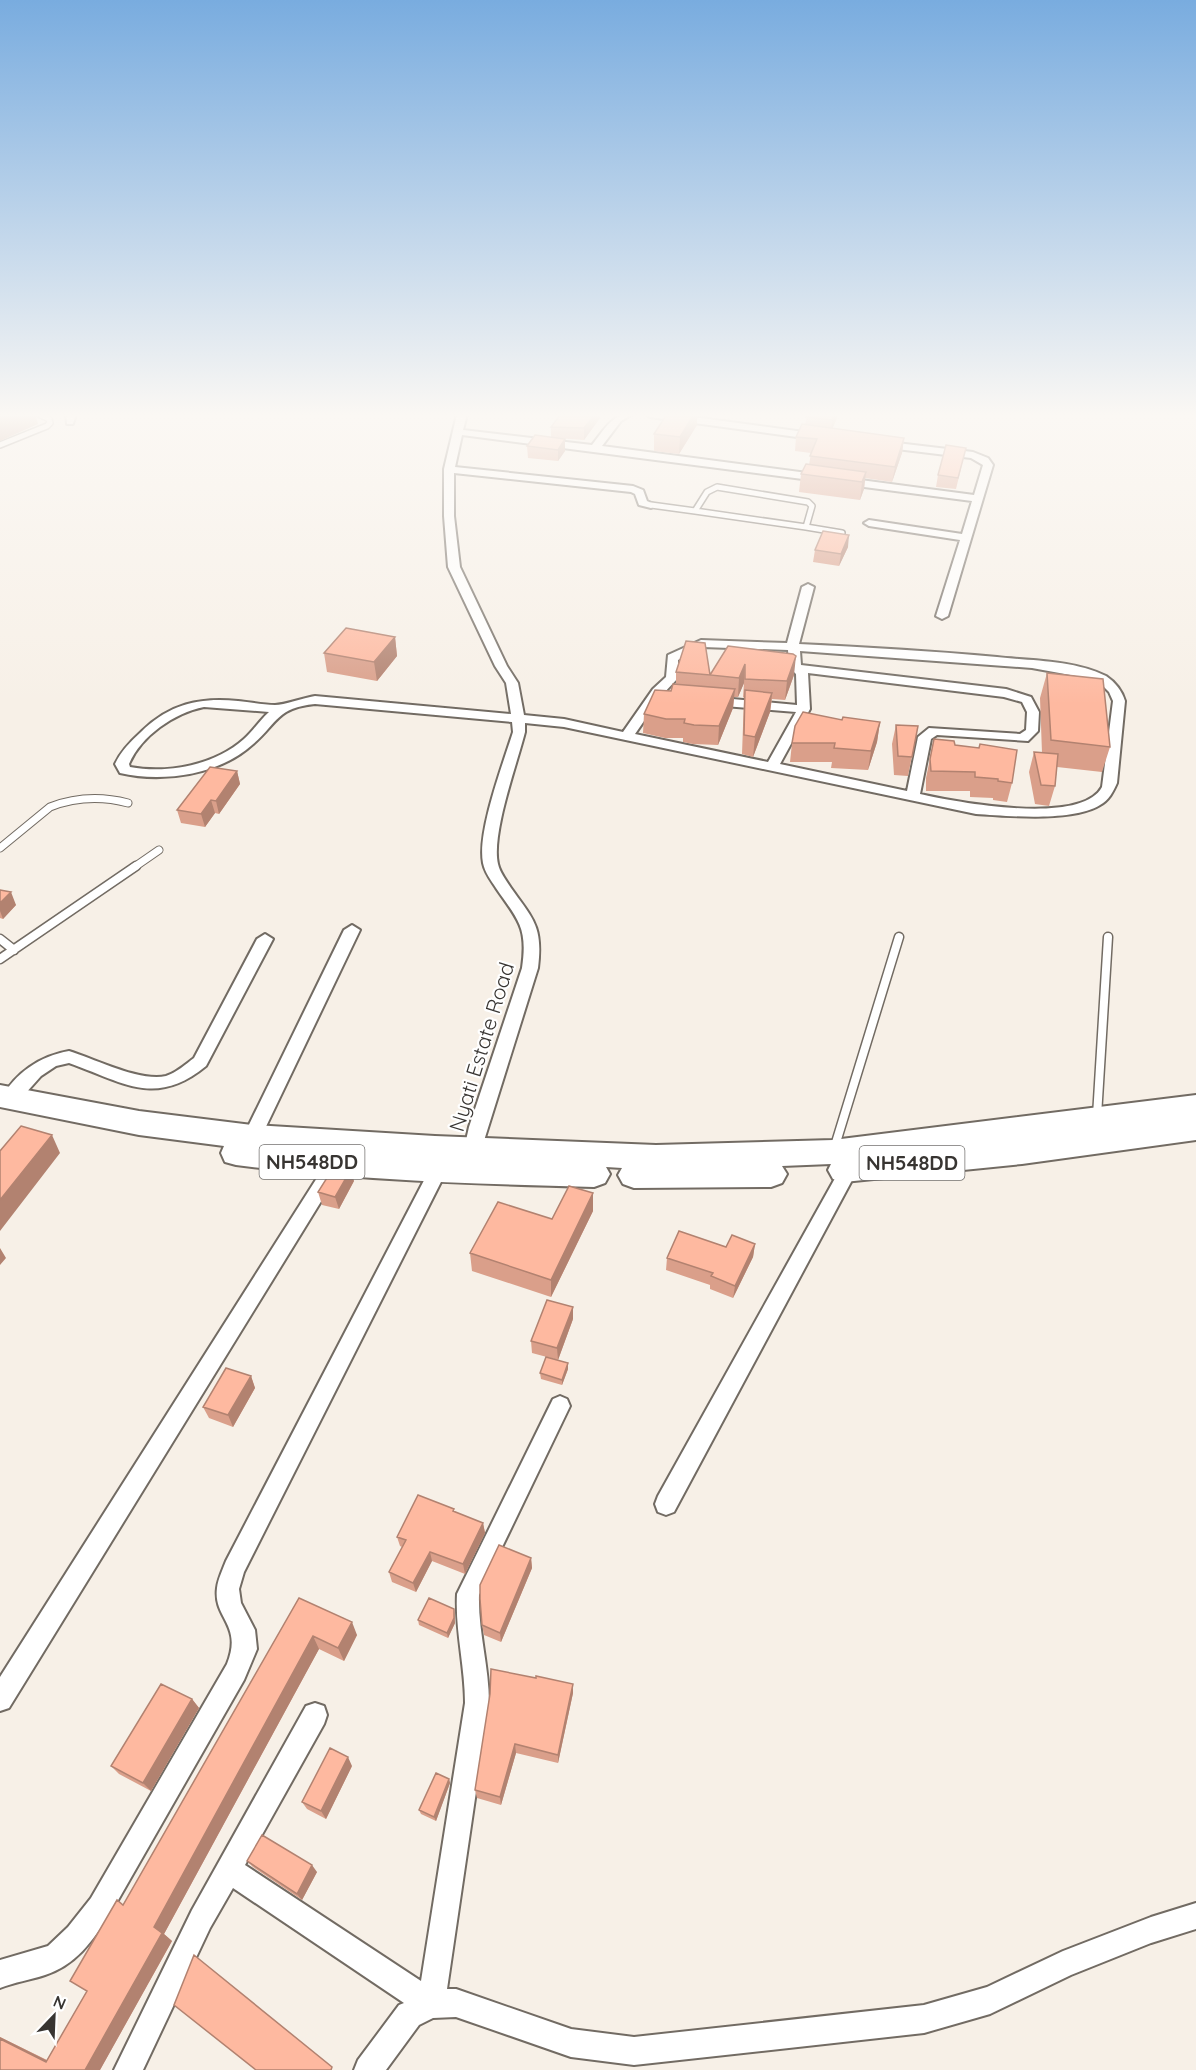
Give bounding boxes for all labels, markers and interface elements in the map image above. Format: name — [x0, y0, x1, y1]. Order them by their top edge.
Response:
street label: Nyati Estate Road — [443, 959, 519, 1134]
road number: NH548DD — [260, 1145, 364, 1179]
road number: NH548DD — [860, 1146, 964, 1180]
north arrow — [24, 1986, 84, 2046]
text: N — [51, 1991, 69, 2014]

